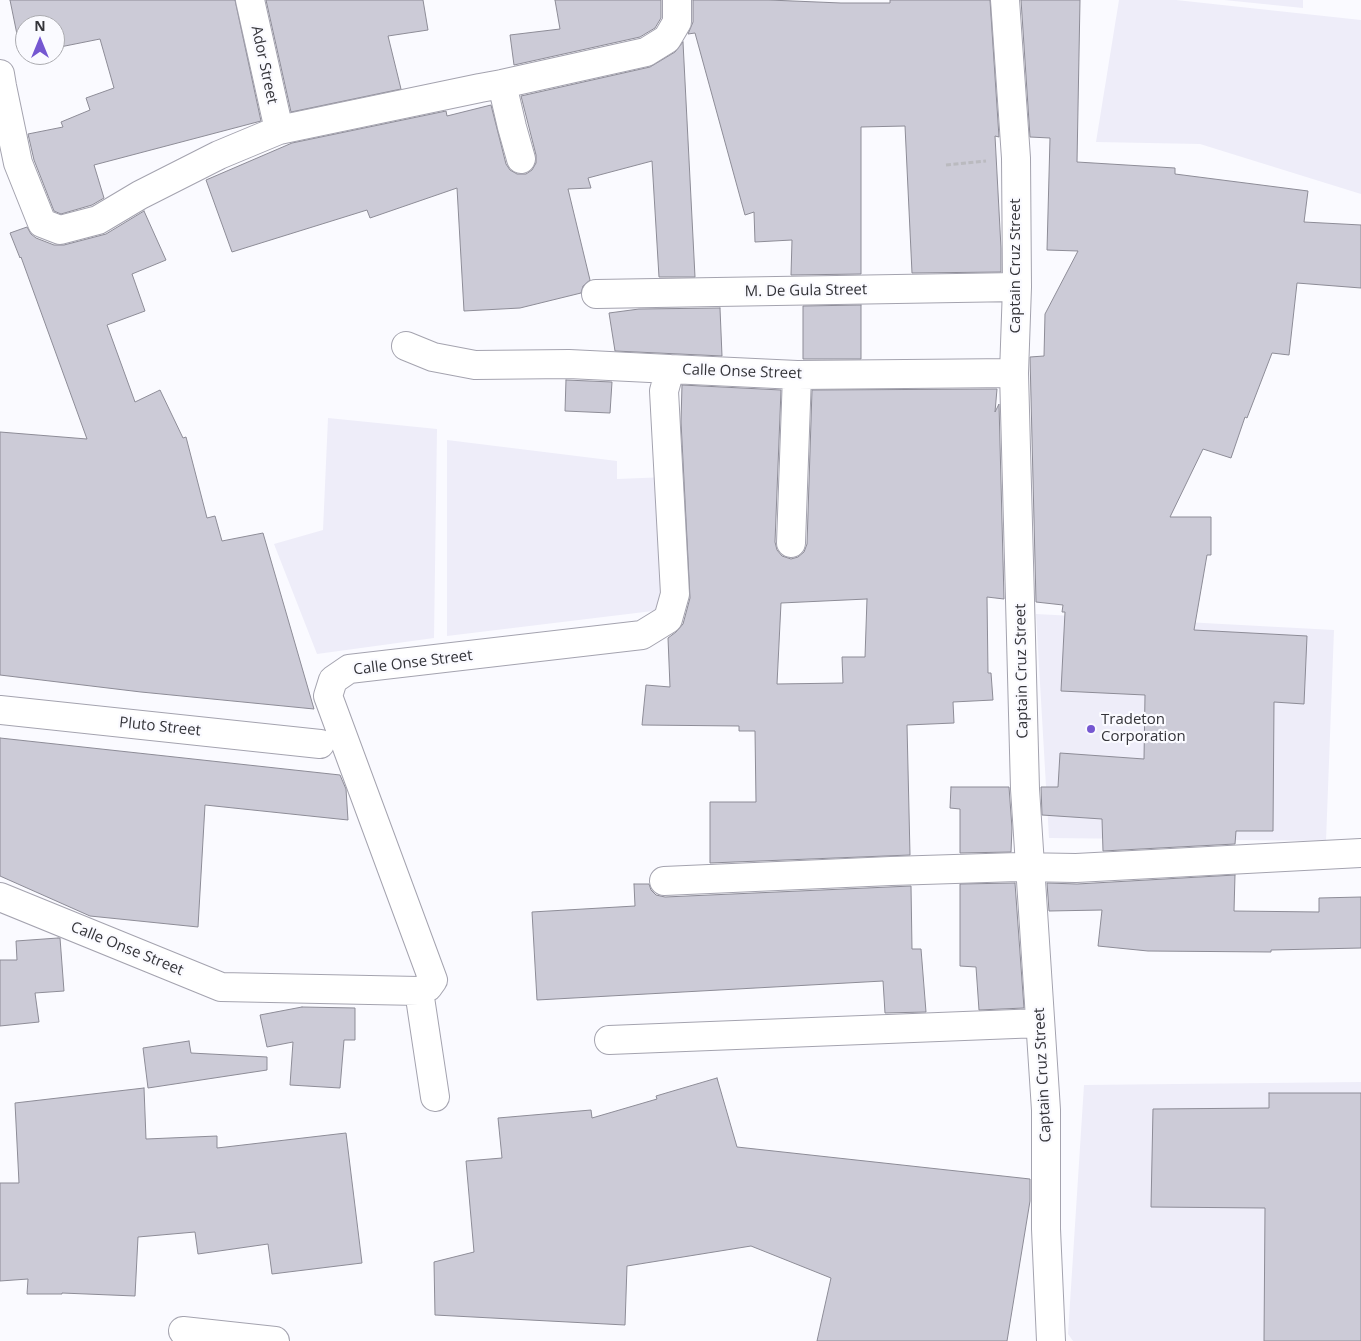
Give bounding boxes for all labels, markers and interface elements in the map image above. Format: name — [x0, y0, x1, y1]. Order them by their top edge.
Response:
north arrow — [15, 15, 65, 65]
text: N — [34, 16, 46, 35]
street label: Ador Street — [247, 24, 281, 106]
street label: Captain Cruz Street — [1007, 198, 1025, 334]
street label: M. De Gula Street — [745, 281, 867, 301]
street label: Calle Onse Street — [682, 361, 802, 383]
street label: Captain Cruz Street — [1012, 603, 1032, 739]
street label: Calle Onse Street — [352, 647, 474, 679]
place label: Tradeton Corporation — [1101, 711, 1186, 746]
street label: Pluto Street — [118, 714, 202, 740]
marker: Tradeton Corporation — [1085, 723, 1097, 735]
street label: Calle Onse Street — [68, 918, 186, 980]
street label: Captain Cruz Street — [1030, 1007, 1056, 1143]

